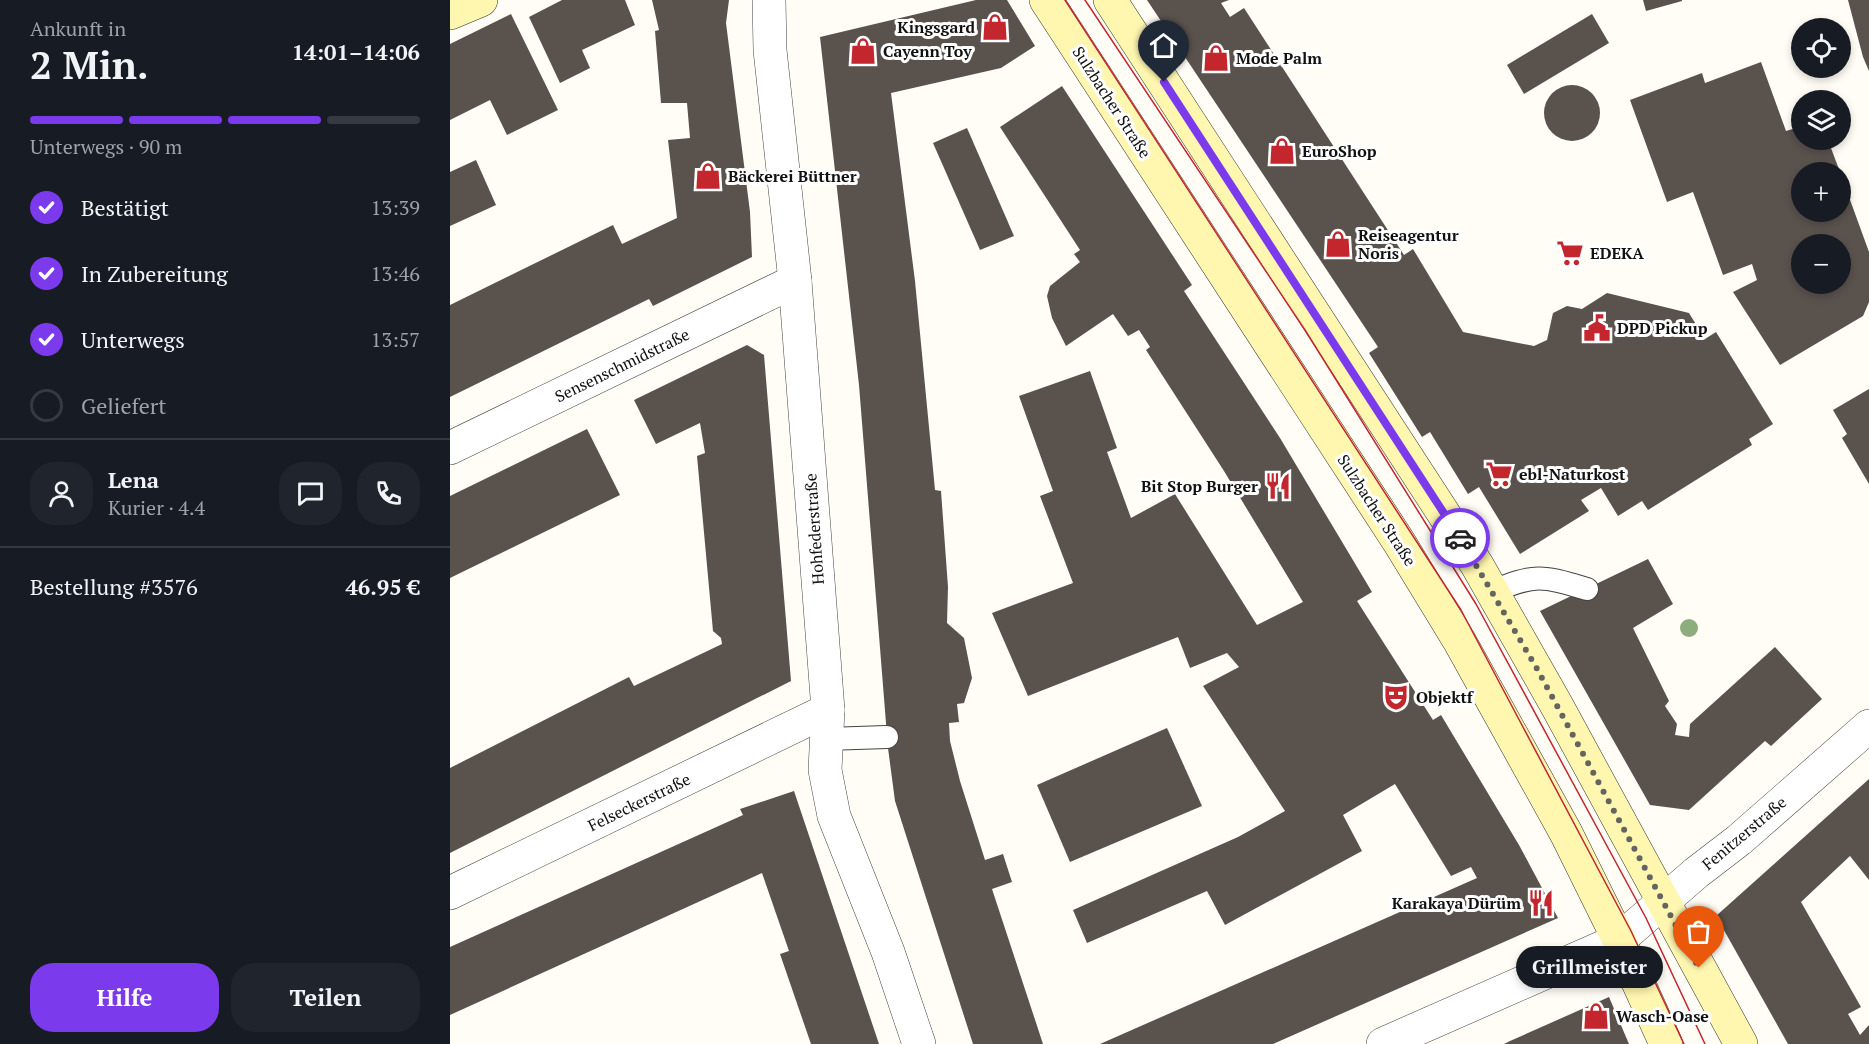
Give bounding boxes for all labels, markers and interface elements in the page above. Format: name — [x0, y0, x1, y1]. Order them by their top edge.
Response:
shop icon: Kingsgard — [980, 12, 1010, 42]
text: Ankunft in — [30, 15, 126, 42]
place label: Kingsgard — [897, 16, 975, 38]
map controls — [1791, 18, 1851, 294]
button: locate — [1791, 18, 1851, 78]
pin — [1138, 20, 1189, 82]
icon: home — [1147, 29, 1180, 62]
shop icon: Cayenn Toy — [848, 36, 878, 66]
text: 14:01–14:06 — [292, 37, 420, 66]
text: 2 Min. — [30, 38, 148, 90]
place label: Cayenn Toy — [883, 40, 972, 62]
street label: Sulzbacher Straße — [1068, 42, 1156, 162]
shop icon: Mode Palm — [1201, 43, 1231, 73]
place label: Mode Palm — [1236, 47, 1322, 69]
button: layers — [1791, 90, 1851, 150]
text: Unterwegs · 90 m — [30, 133, 182, 160]
shop icon: EuroShop — [1267, 136, 1297, 166]
place label: EuroShop — [1302, 140, 1377, 162]
shop icon: Bäckerei Büttner — [693, 161, 723, 191]
button: + — [1791, 162, 1851, 222]
place label: Bäckerei Büttner — [728, 165, 857, 187]
icon: check — [30, 191, 63, 224]
text: Bestätigt — [81, 193, 169, 222]
text: 13:39 — [371, 194, 420, 221]
place label: Reiseagentur Noris — [1358, 224, 1459, 264]
shop icon: Reiseagentur Noris — [1323, 229, 1353, 259]
button: − — [1791, 234, 1851, 294]
supermarket icon: EDEKA — [1555, 238, 1585, 268]
place label: EDEKA — [1590, 242, 1644, 264]
icon: check — [30, 257, 63, 290]
text: In Zubereitung — [81, 259, 228, 288]
text: 13:46 — [371, 260, 420, 287]
public building icon: DPD Pickup — [1582, 313, 1612, 343]
place label: DPD Pickup — [1617, 317, 1708, 339]
icon: check — [30, 323, 63, 356]
street label: Sensenschmidstraße — [551, 323, 693, 407]
text: Unterwegs — [81, 325, 185, 354]
text: 13:57 — [371, 326, 420, 353]
text: Geliefert — [81, 391, 166, 420]
street label: Sulzbacher Straße — [1333, 450, 1421, 570]
supermarket icon: ebl-Naturkost — [1484, 459, 1514, 489]
button: person — [30, 462, 93, 525]
button: chat — [279, 462, 342, 525]
button: phone — [357, 462, 420, 525]
place label: ebl-Naturkost — [1519, 463, 1626, 485]
text: Lena — [108, 465, 159, 494]
restaurant icon: Bit Stop Burger — [1263, 471, 1293, 501]
street label: Hohfederstraße — [799, 473, 829, 585]
place label: Bit Stop Burger — [1141, 475, 1258, 497]
text: Kurier · 4.4 — [108, 494, 205, 521]
courier — [1430, 508, 1490, 568]
icon: car — [1444, 522, 1477, 555]
text: Bestellung #3576 — [30, 572, 198, 601]
text: 46.95 € — [345, 572, 420, 601]
theatre icon: Objektf — [1381, 682, 1411, 712]
place label: Objektf — [1416, 686, 1475, 708]
street label: Felseckerstraße — [584, 768, 694, 836]
street label: Fenitzerstraße — [1697, 791, 1791, 875]
restaurant icon: Karakaya Dürüm — [1526, 888, 1556, 918]
place label: Karakaya Dürüm — [1392, 892, 1521, 914]
pin — [1673, 906, 1724, 968]
icon: bag — [1682, 915, 1715, 948]
callout: Grillmeister — [1516, 947, 1663, 989]
text: Grillmeister — [1532, 953, 1647, 980]
button: Hilfe — [30, 963, 219, 1032]
button: Teilen — [231, 963, 420, 1032]
shop icon: Wasch-Oase — [1581, 1001, 1611, 1031]
place label: Wasch-Oase — [1616, 1005, 1709, 1027]

